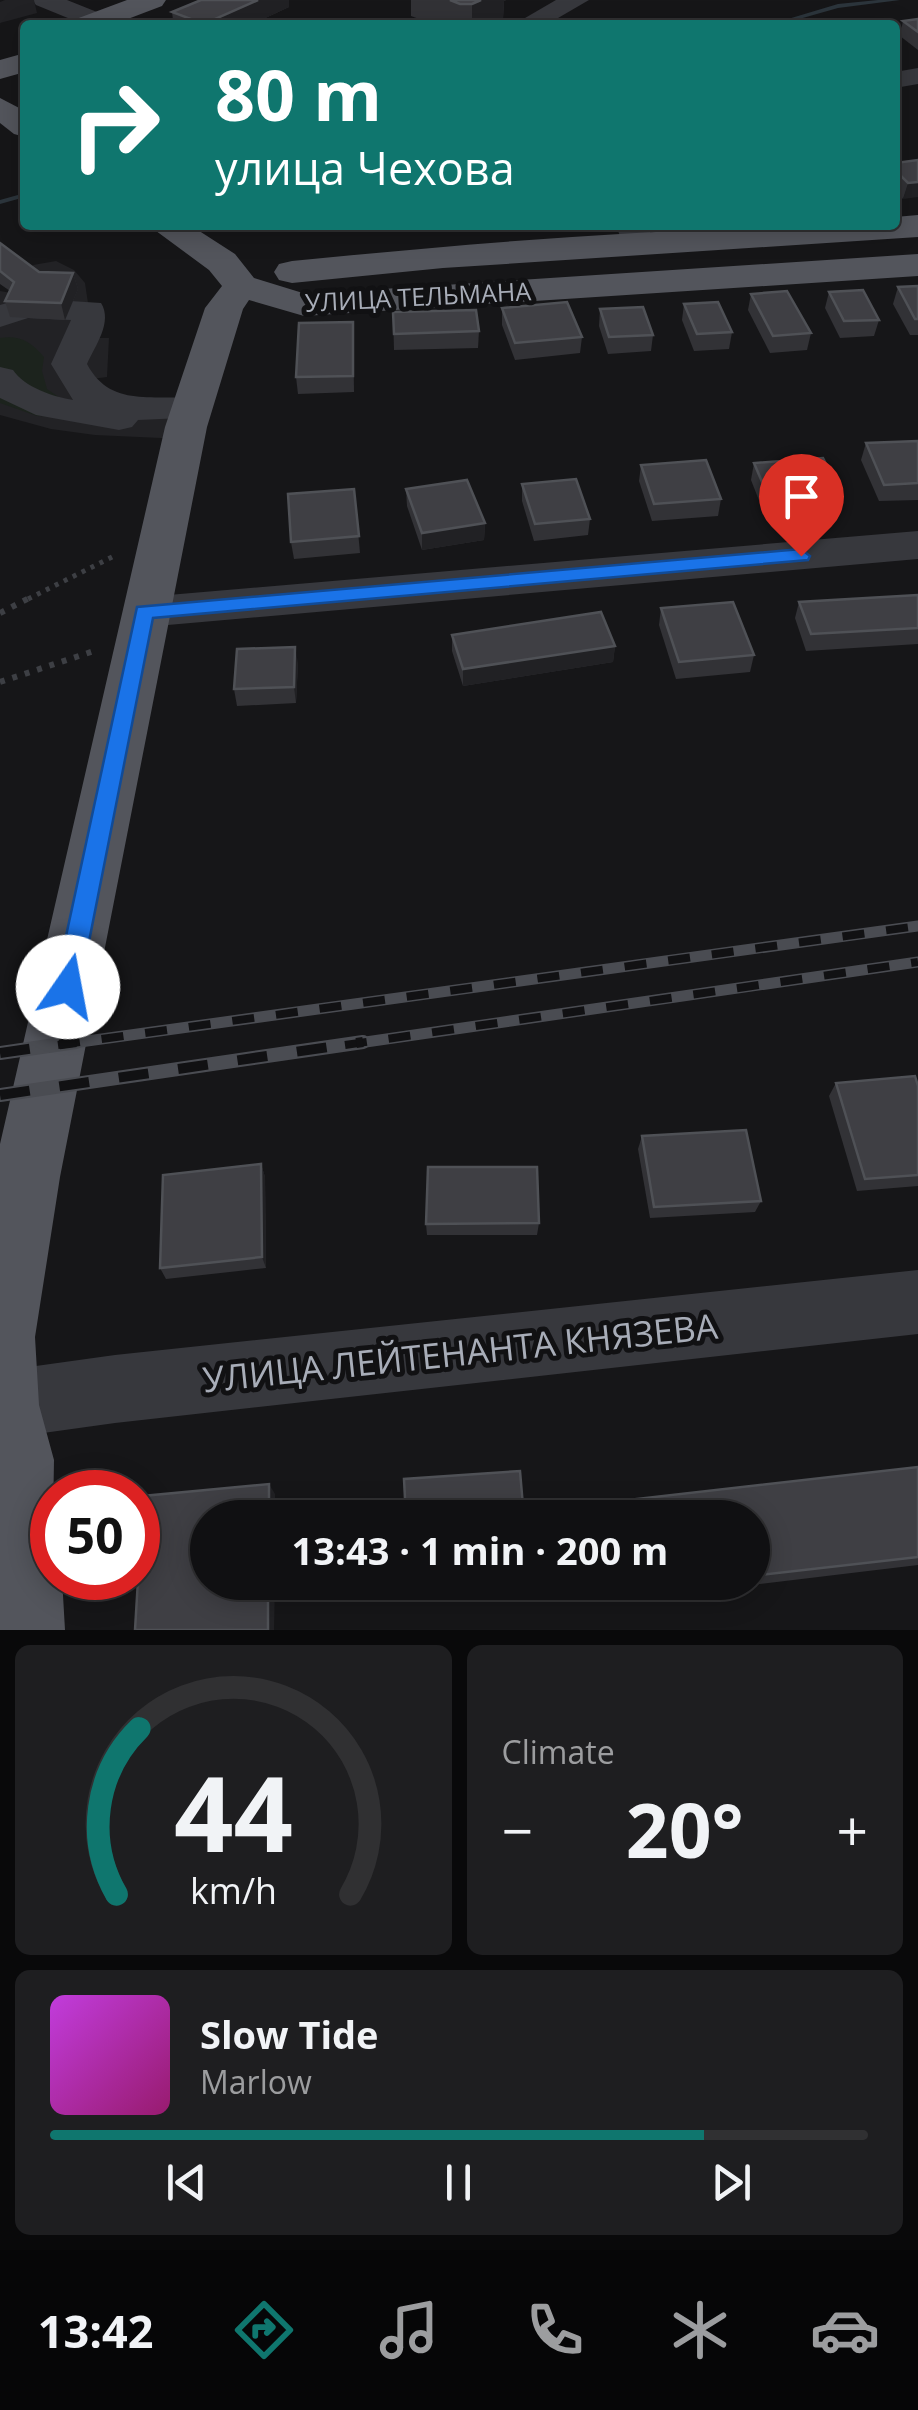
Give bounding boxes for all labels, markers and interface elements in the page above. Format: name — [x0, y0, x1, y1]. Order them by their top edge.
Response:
text: 80 m — [215, 46, 382, 142]
icon: right — [50, 60, 180, 190]
text: улица Чехова — [215, 137, 515, 198]
street label: УЛИЦА ТЕЛЬМАНА — [304, 273, 532, 319]
pin — [759, 454, 844, 557]
icon: arrive — [774, 469, 829, 524]
position arrow — [16, 935, 120, 1039]
street label: УЛИЦА ЛЕЙТЕНАНТА КНЯЗЕВА — [200, 1301, 721, 1402]
speed limit sign: 50 — [30, 1470, 160, 1600]
text: 13:43 · 1 min · 200 m — [292, 1524, 668, 1576]
text: Climate — [502, 1730, 615, 1773]
text: 44 — [174, 1741, 293, 1882]
text: 20° — [626, 1778, 744, 1880]
text: − — [502, 1792, 533, 1867]
text: + — [837, 1792, 868, 1867]
text: km/h — [190, 1866, 277, 1914]
text: Slow Tide — [200, 2008, 379, 2060]
text: Marlow — [200, 2060, 312, 2103]
icon: previous — [159, 2155, 214, 2210]
icon: pause — [431, 2155, 486, 2210]
icon: next — [704, 2155, 759, 2210]
icon: directions — [229, 2295, 299, 2365]
icon: music — [374, 2295, 444, 2365]
icon: phone — [520, 2295, 590, 2365]
icon: climate — [665, 2295, 735, 2365]
icon: car — [810, 2295, 880, 2365]
text: 13:42 — [38, 2300, 153, 2361]

